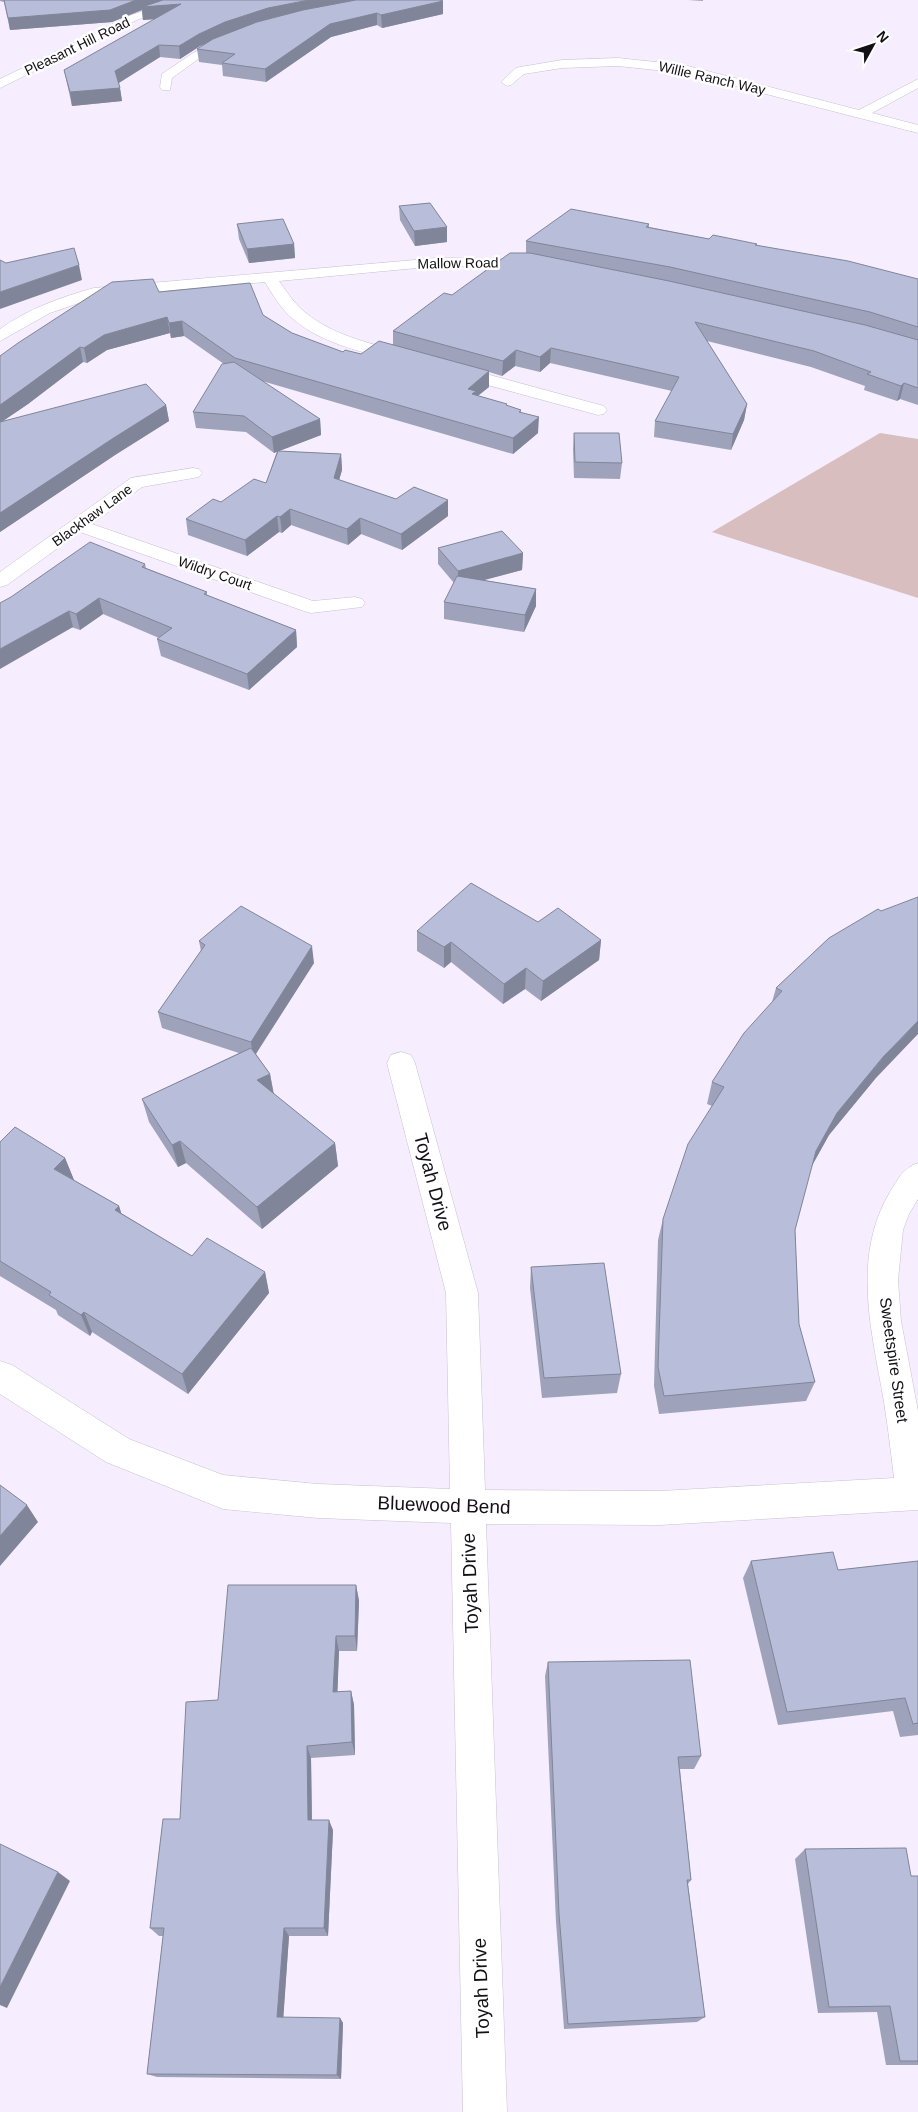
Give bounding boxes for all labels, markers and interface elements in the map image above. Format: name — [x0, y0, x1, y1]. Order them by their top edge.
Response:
street label: Pleasant Hill Road — [22, 14, 132, 78]
north arrow — [848, 20, 898, 70]
text: N — [874, 28, 892, 46]
street label: Willie Ranch Way — [657, 58, 767, 98]
street label: Mallow Road — [417, 254, 499, 272]
street label: Blackhaw Lane — [49, 480, 135, 549]
street label: Wildry Court — [176, 553, 254, 593]
street label: Toyah Drive — [410, 1131, 456, 1233]
street label: Sweetspire Street — [877, 1296, 911, 1424]
street label: Bluewood Bend — [377, 1492, 511, 1518]
street label: Toyah Drive — [458, 1533, 482, 1633]
street label: Toyah Drive — [469, 1938, 493, 2038]

